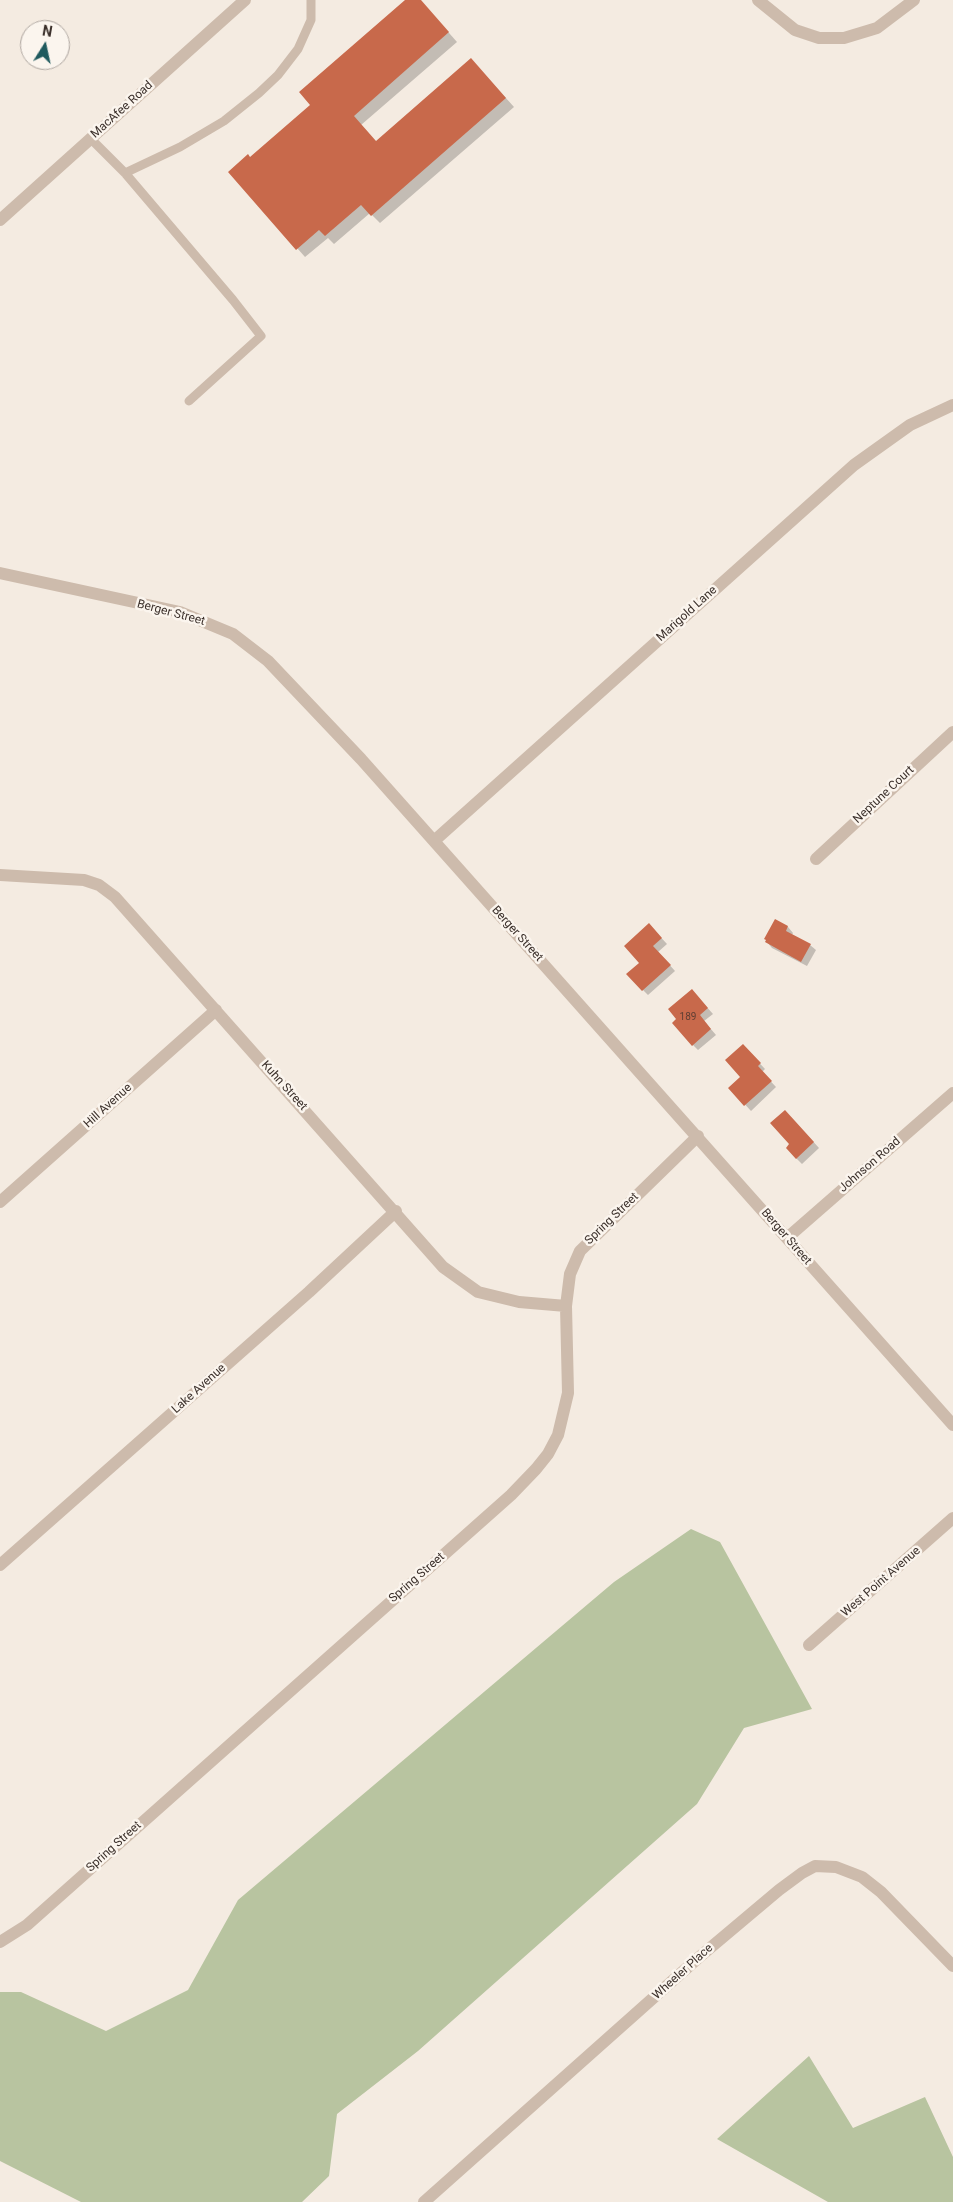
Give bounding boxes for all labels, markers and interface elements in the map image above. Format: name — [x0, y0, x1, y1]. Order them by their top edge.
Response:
north arrow — [20, 20, 70, 70]
text: N — [41, 22, 54, 40]
street label: MacAfee Road — [88, 78, 156, 142]
street label: Marigold Lane — [654, 583, 720, 645]
street label: Berger Street — [136, 597, 206, 629]
street label: Neptune Court — [851, 763, 917, 827]
street label: Berger Street — [488, 903, 546, 965]
house number: 189 — [680, 1011, 696, 1023]
street label: Kuhn Street — [258, 1058, 310, 1114]
street label: Hill Avenue — [81, 1081, 135, 1131]
street label: Johnson Road — [836, 1134, 904, 1196]
street label: Spring Street — [582, 1190, 642, 1248]
street label: Berger Street — [758, 1206, 814, 1268]
street label: Lake Avenue — [169, 1361, 229, 1417]
street label: West Point Avenue — [839, 1544, 923, 1620]
street label: Spring Street — [386, 1550, 448, 1606]
street label: Spring Street — [84, 1819, 144, 1875]
street label: Wheeler Place — [650, 1941, 716, 2003]

